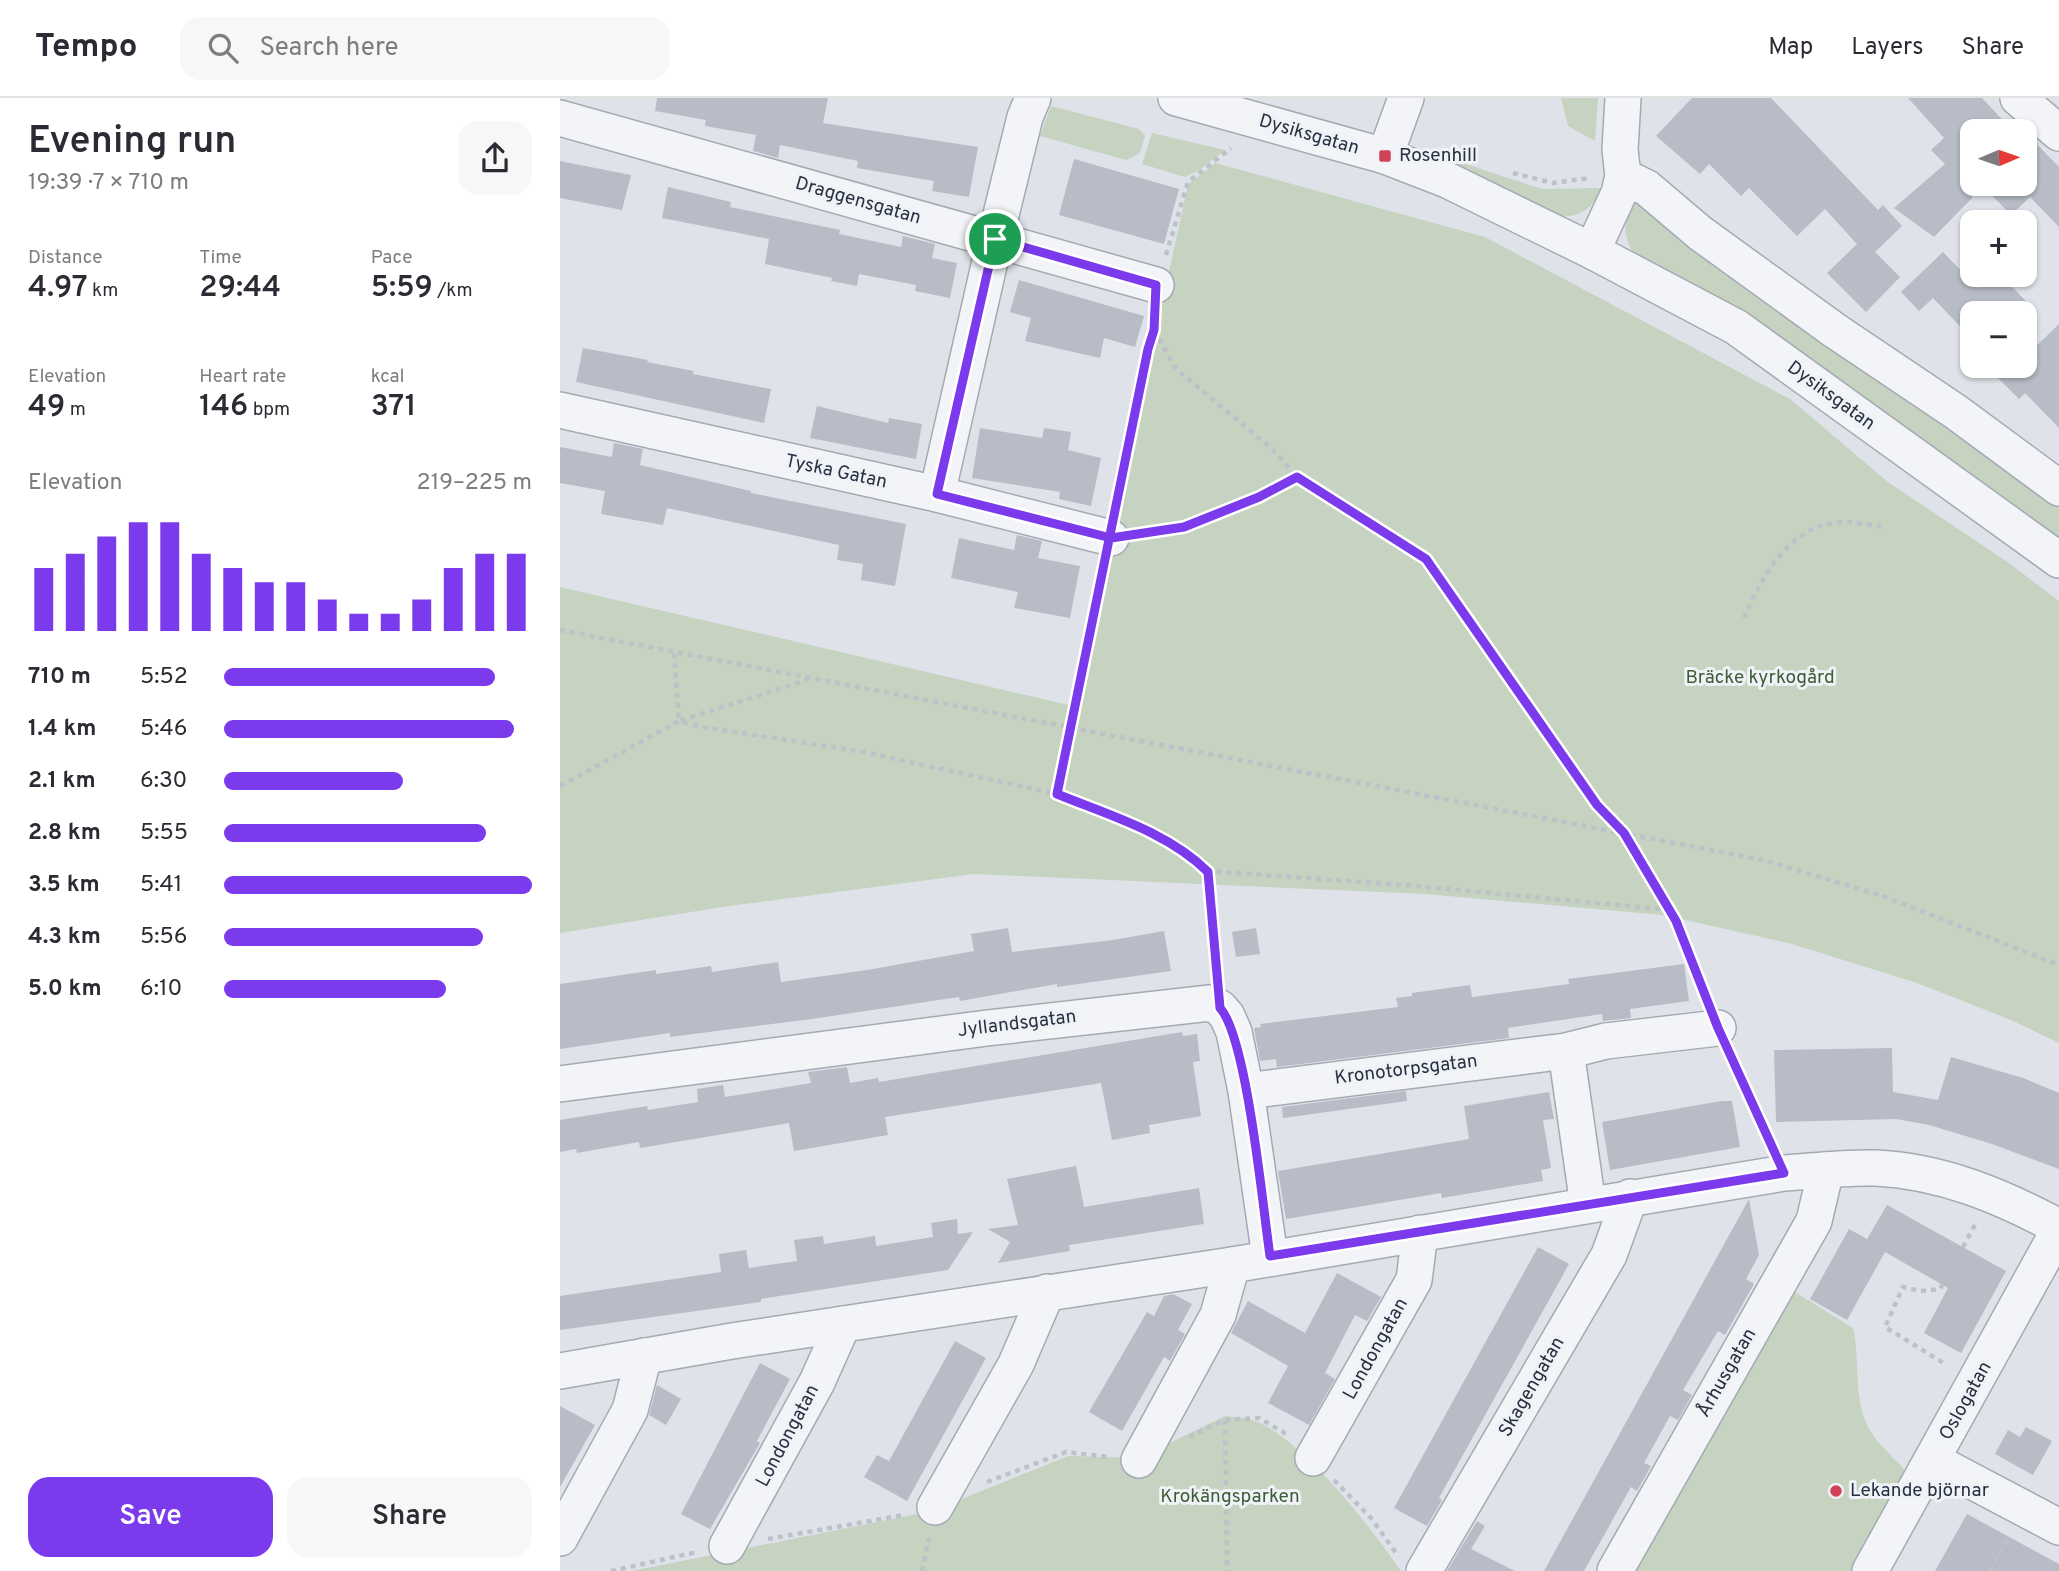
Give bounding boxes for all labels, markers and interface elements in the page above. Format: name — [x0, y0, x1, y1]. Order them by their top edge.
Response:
search box — [180, 17, 670, 80]
text: Tempo — [35, 27, 138, 69]
icon: search — [204, 29, 242, 67]
text: Search here — [260, 32, 398, 65]
text: Map — [1768, 33, 1813, 63]
text: Layers — [1851, 33, 1923, 63]
text: Share — [1961, 33, 2024, 63]
street label: Dysiksgatan — [1256, 109, 1362, 161]
text: Evening run — [28, 118, 236, 167]
north arrow — [1960, 119, 2037, 196]
map controls — [1960, 119, 2037, 378]
button: share — [458, 121, 532, 195]
place label: Rosenhill — [1399, 144, 1477, 168]
marker: Rosenhill — [1377, 148, 1393, 164]
text: 19:39 · 7 × 710 m — [28, 169, 189, 198]
street label: Draggensgatan — [792, 172, 924, 230]
pin — [965, 209, 1025, 269]
button: + — [1960, 210, 2037, 287]
icon: arrive — [976, 220, 1014, 258]
text: Distance — [28, 246, 103, 270]
text: Time — [199, 246, 242, 270]
text: Pace — [371, 246, 412, 270]
text: 4.97 — [28, 270, 88, 307]
text: 29:44 — [199, 270, 281, 307]
text: 5:59 — [371, 270, 433, 307]
text: km — [88, 279, 118, 303]
text: /km — [433, 279, 473, 303]
button: − — [1960, 301, 2037, 378]
street label: Dysiksgatan — [1782, 356, 1880, 436]
text: Elevation — [28, 365, 106, 389]
text: Heart rate — [199, 365, 286, 389]
text: kcal — [371, 365, 404, 389]
text: 49 — [28, 389, 65, 426]
text: 146 — [199, 389, 248, 426]
text: 371 — [371, 389, 416, 426]
text: m — [65, 398, 86, 422]
text: bpm — [248, 398, 290, 422]
street label: Tyska Gatan — [783, 449, 889, 495]
text: Elevation — [28, 469, 123, 498]
text: 219–225 m — [417, 469, 532, 498]
text: 710 m — [28, 663, 91, 692]
text: 5:52 — [140, 663, 188, 692]
park label: Bräcke kyrkogård — [1685, 666, 1835, 690]
text: 1.4 km — [28, 715, 96, 744]
text: 5:46 — [140, 715, 187, 744]
text: 2.1 km — [28, 767, 96, 796]
text: 6:30 — [140, 767, 187, 796]
text: 2.8 km — [28, 819, 101, 848]
text: 5:55 — [140, 819, 188, 848]
text: 3.5 km — [28, 871, 100, 900]
text: 5:41 — [140, 871, 182, 900]
text: 4.3 km — [28, 923, 101, 952]
text: 5:56 — [140, 923, 187, 952]
text: 5.0 km — [28, 975, 102, 1004]
text: 6:10 — [140, 975, 182, 1004]
street label: Jyllandsgatan — [956, 1005, 1078, 1043]
street label: Kronotorpsgatan — [1333, 1049, 1479, 1091]
street label: Londongatan — [1338, 1294, 1414, 1404]
street label: Århusgatan — [1692, 1324, 1762, 1422]
street label: Skagengatan — [1494, 1333, 1570, 1441]
street label: Oslogatan — [1935, 1357, 1997, 1445]
street label: Londongatan — [751, 1381, 825, 1491]
button: Save — [28, 1477, 273, 1557]
button: Share — [287, 1477, 532, 1557]
place label: Lekande björnar — [1850, 1479, 1990, 1503]
marker: Lekande björnar — [1828, 1483, 1844, 1499]
park label: Krokängsparken — [1160, 1485, 1300, 1509]

